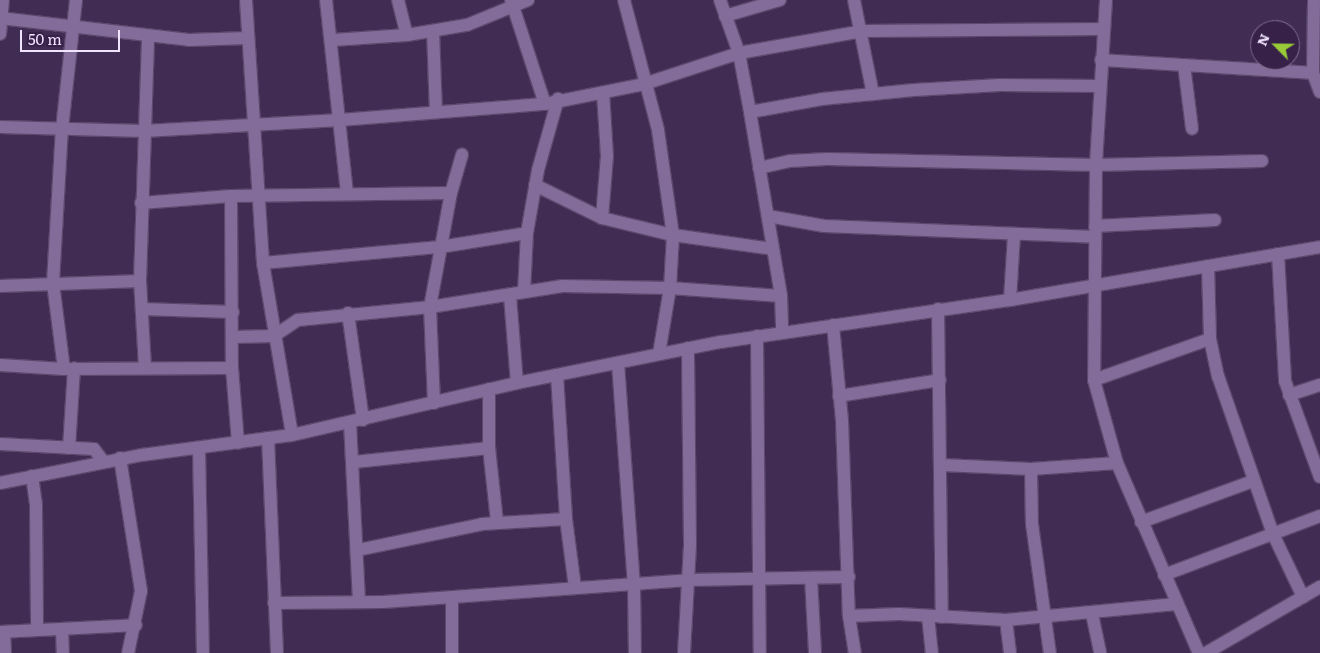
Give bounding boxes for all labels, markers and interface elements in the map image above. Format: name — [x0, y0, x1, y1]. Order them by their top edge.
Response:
scale bar — [22, 20, 122, 52]
north arrow — [1250, 20, 1300, 70]
text: 50 m — [28, 27, 62, 50]
text: N — [1251, 30, 1274, 49]

